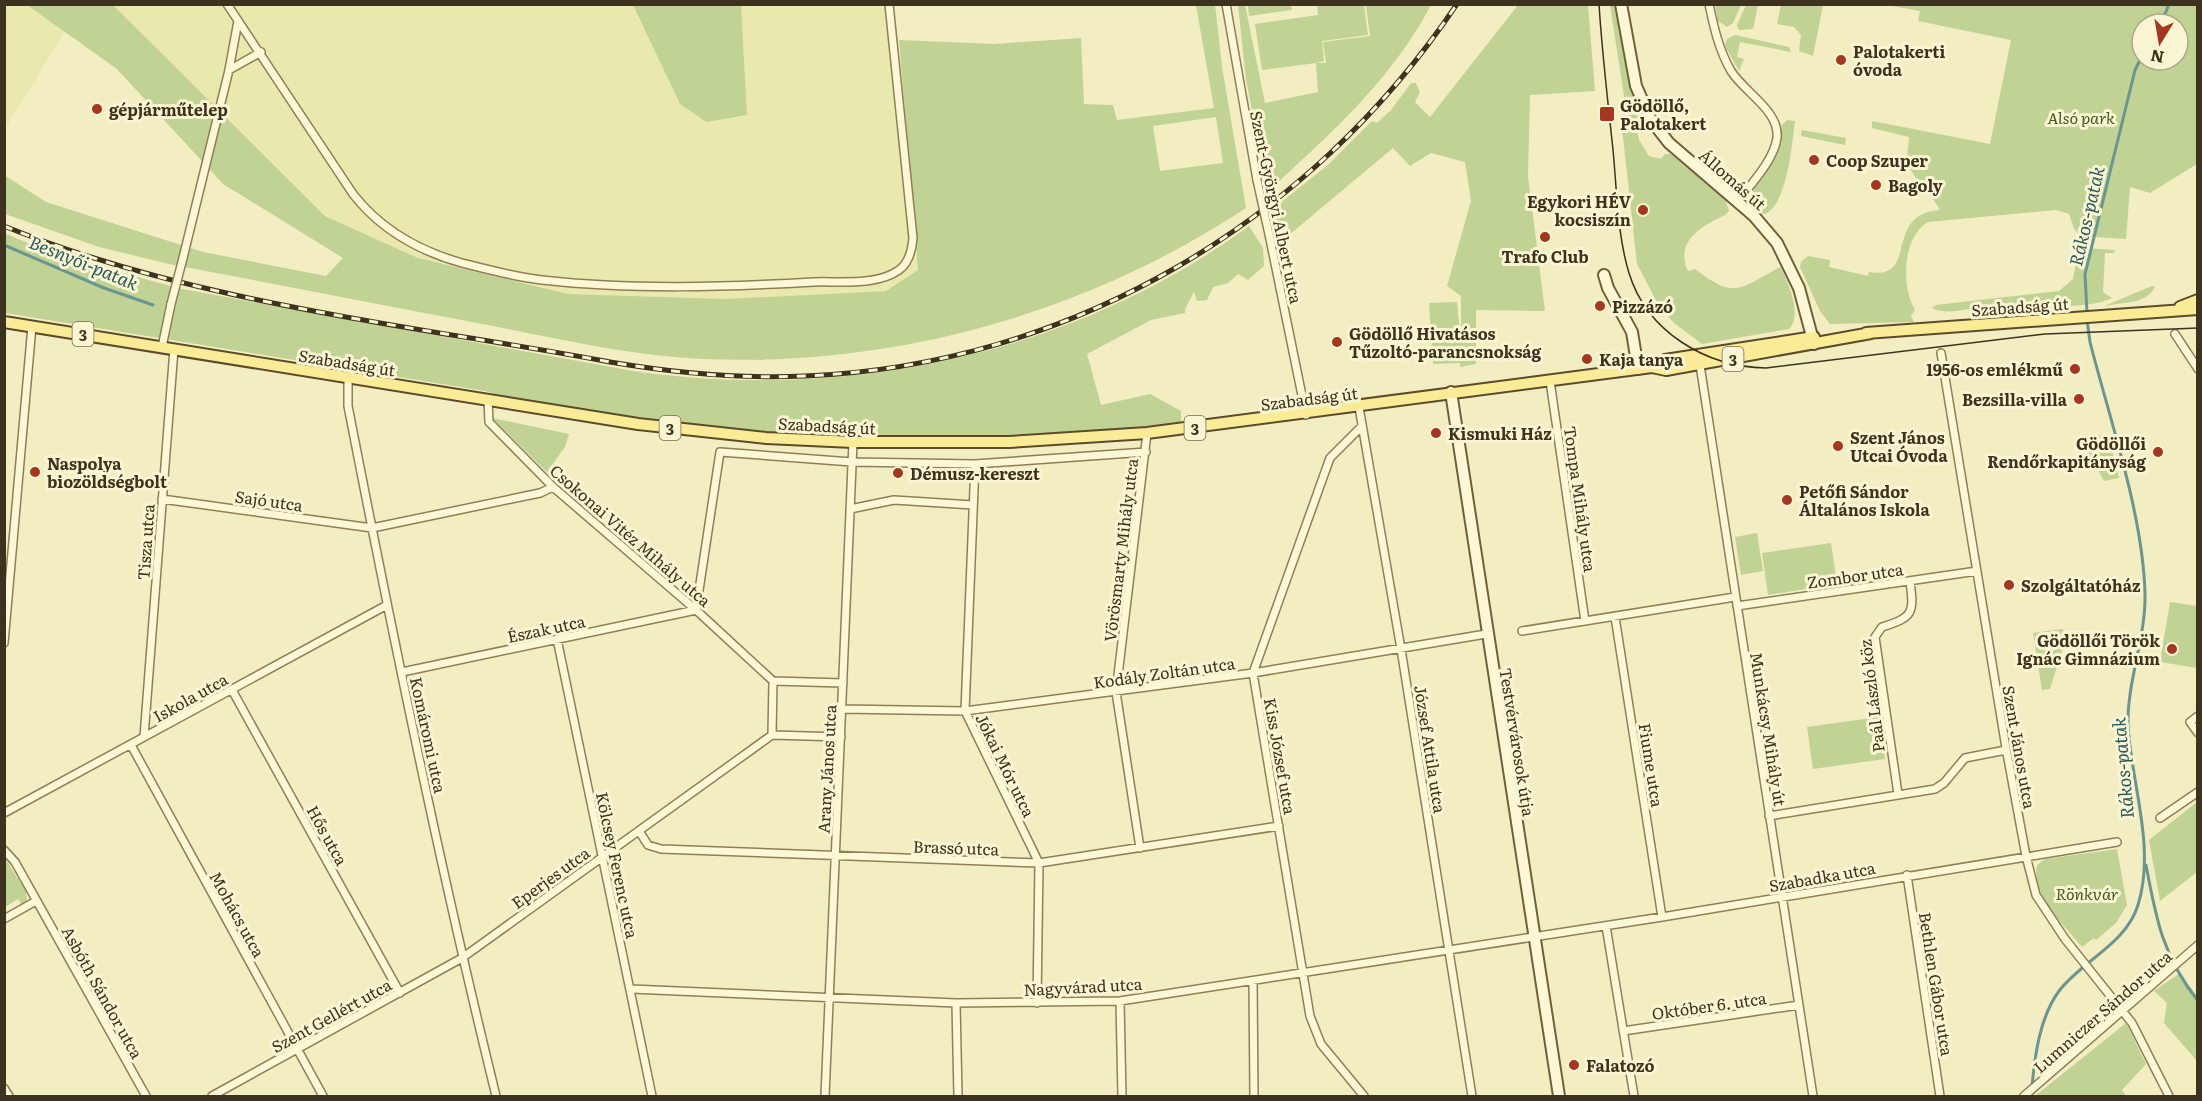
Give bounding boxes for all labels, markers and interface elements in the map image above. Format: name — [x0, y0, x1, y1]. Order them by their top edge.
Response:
north arrow — [2130, 12, 2190, 72]
place label: Palotakerti óvoda — [1853, 39, 1945, 81]
text: N — [2148, 45, 2166, 71]
marker: Palotakerti óvoda — [1834, 53, 1848, 67]
place label: Gödöllő, Palotakert — [1620, 93, 1706, 135]
place label: gépjárműtelep — [109, 97, 228, 121]
marker: gépjárműtelep — [90, 102, 104, 116]
marker: Gödöllő, Palotakert — [1598, 105, 1616, 123]
park label: Alsó park — [2047, 105, 2115, 129]
street label: Szent-Györgyi Albert utca — [1245, 108, 1309, 306]
street label: Állomás út — [1694, 143, 1772, 215]
place label: Coop Szuper — [1826, 148, 1928, 172]
marker: Coop Szuper — [1807, 153, 1821, 167]
water label: Rákos-patak — [2061, 163, 2111, 269]
place label: Bagoly — [1888, 173, 1943, 197]
marker: Bagoly — [1869, 178, 1883, 192]
place label: Egykori HÉV kocsiszín — [1527, 189, 1631, 231]
marker: Egykori HÉV kocsiszín — [1636, 203, 1650, 217]
water label: Besnyői-patak — [25, 228, 143, 296]
marker: Trafo Club — [1538, 230, 1552, 244]
place label: Trafo Club — [1501, 244, 1589, 268]
street label: Szabadság út — [1970, 291, 2070, 321]
place label: Pizzázó — [1612, 294, 1673, 318]
marker: Pizzázó — [1593, 299, 1607, 313]
place label: Gödöllő Hivatásos Tűzoltó-parancsnokság — [1349, 321, 1542, 363]
road number: 3 — [72, 322, 94, 346]
marker: Gödöllő Hivatásos Tűzoltó-parancsnokság — [1330, 335, 1344, 349]
street label: Szabadság út — [297, 343, 398, 382]
place label: Kaja tanya — [1599, 347, 1684, 371]
road number: 3 — [1722, 347, 1744, 371]
marker: Kaja tanya — [1580, 352, 1594, 366]
place label: 1956-os emlékmű — [1926, 357, 2063, 381]
marker: 1956-os emlékmű — [2068, 362, 2082, 376]
street label: Szabadság út — [1259, 380, 1359, 416]
place label: Bezsilla-villa — [1962, 387, 2068, 411]
marker: Bezsilla-villa — [2072, 392, 2086, 406]
street label: Szabadság út — [778, 410, 877, 440]
road number: 3 — [660, 416, 680, 440]
road number: 3 — [1184, 416, 1206, 440]
place label: Kismuki Ház — [1448, 421, 1552, 445]
street label: Tompa Mihály utca — [1559, 424, 1603, 574]
place label: Szent János Utcai Óvoda — [1850, 425, 1948, 467]
marker: Kismuki Ház — [1429, 426, 1443, 440]
place label: Gödöllői Rendőrkapitányság — [1987, 431, 2146, 473]
marker: Szent János Utcai Óvoda — [1831, 439, 1845, 453]
marker: Gödöllői Rendőrkapitányság — [2151, 445, 2165, 459]
place label: Naspolya biozöldségbolt — [47, 451, 167, 493]
street label: Vörösmarty Mihály utca — [1097, 456, 1143, 643]
street label: Csokonai Vitéz Mihály utca — [545, 458, 717, 612]
place label: Démusz-kereszt — [910, 461, 1040, 485]
marker: Naspolya biozöldségbolt — [28, 465, 42, 479]
marker: Démusz-kereszt — [891, 466, 905, 480]
place label: Petőfi Sándor Általános Iskola — [1799, 479, 1931, 521]
street label: Sajó utca — [234, 483, 305, 517]
marker: Petőfi Sándor Általános Iskola — [1780, 493, 1794, 507]
street label: Tisza utca — [130, 503, 160, 581]
street label: Zombor utca — [1805, 556, 1905, 594]
place label: Szolgáltatóház — [2021, 573, 2141, 597]
marker: Szolgáltatóház — [2002, 578, 2016, 592]
street label: Észak utca — [505, 608, 588, 648]
place label: Gödöllői Török Ignác Gimnázium — [2016, 628, 2160, 670]
street label: Paál László köz — [1852, 638, 1890, 754]
marker: Gödöllői Török Ignác Gimnázium — [2165, 642, 2179, 656]
street label: Kodály Zoltán utca — [1092, 650, 1237, 694]
street label: Munkácsy Mihály út — [1745, 650, 1793, 808]
street label: Iskola utca — [148, 666, 232, 727]
street label: Testvérvárosok útja — [1494, 666, 1542, 818]
street label: Komáromi utca — [405, 675, 453, 796]
street label: József Attila utca — [1409, 683, 1453, 815]
street label: Szent János utca — [1997, 683, 2043, 811]
street label: Kiss József utca — [1259, 696, 1303, 817]
street label: Arany János utca — [811, 704, 841, 834]
street label: Jókai Mór utca — [971, 709, 1042, 821]
water label: Rákos-patak — [2104, 716, 2140, 820]
street label: Fiume utca — [1634, 721, 1671, 809]
street label: Kölcsey Ferenc utca — [591, 790, 645, 941]
street label: Hős utca — [302, 801, 355, 870]
street label: Brassó utca — [912, 834, 1000, 861]
street label: Eperjes utca — [506, 840, 595, 914]
street label: Szabadka utca — [1767, 855, 1878, 897]
street label: Mohács utca — [204, 867, 272, 962]
park label: Rönkvár — [2056, 881, 2119, 905]
street label: Bethlen Gábor utca — [1914, 910, 1960, 1058]
street label: Asbóth Sándor utca — [57, 921, 150, 1063]
street label: Lumniczer Sándor utca — [2027, 944, 2177, 1078]
street label: Nagyvárad utca — [1023, 971, 1143, 1001]
street label: Szent Gellért utca — [267, 972, 396, 1058]
street label: Október 6. utca — [1650, 985, 1768, 1025]
place label: Falatozó — [1586, 1053, 1655, 1077]
marker: Falatozó — [1567, 1058, 1581, 1072]

